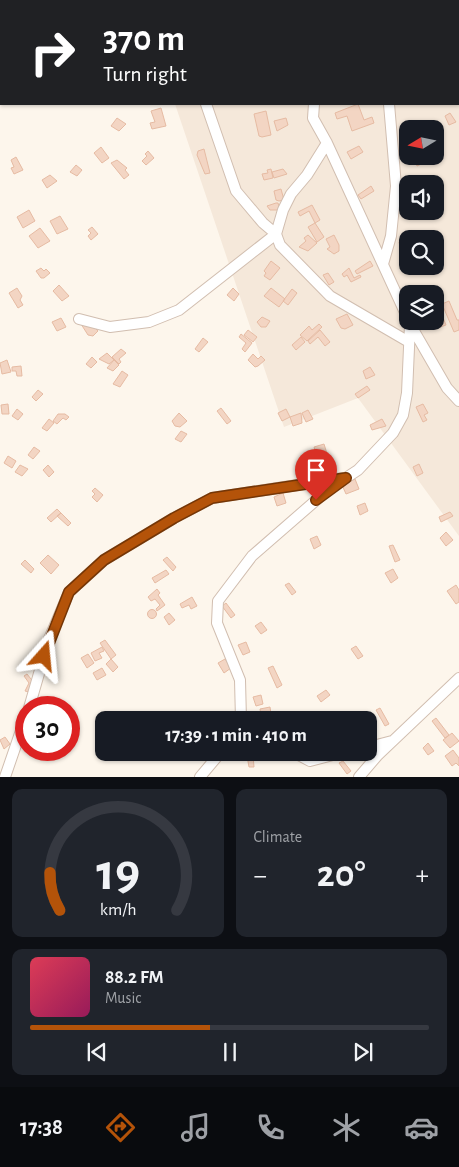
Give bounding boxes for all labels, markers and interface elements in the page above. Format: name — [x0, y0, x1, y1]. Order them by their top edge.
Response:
icon: right — [20, 20, 85, 85]
text: 370 m — [103, 22, 185, 57]
text: Turn right — [103, 63, 187, 85]
north arrow — [399, 120, 444, 165]
map controls — [399, 120, 444, 330]
button: sound — [399, 175, 444, 220]
button: search — [399, 230, 444, 275]
button: layers — [399, 285, 444, 330]
pin — [295, 449, 337, 500]
icon: arrive — [302, 456, 330, 484]
position arrow — [17, 629, 69, 681]
speed limit sign: 30 — [15, 696, 80, 761]
text: 17:39 · 1 min · 410 m — [165, 726, 307, 745]
text: Climate — [254, 829, 302, 845]
text: 19 — [96, 847, 140, 899]
text: 20° — [317, 856, 366, 894]
text: − — [254, 862, 267, 890]
text: + — [416, 862, 429, 890]
text: km/h — [99, 901, 136, 919]
text: 88.2 FM — [105, 968, 164, 987]
text: Music — [105, 990, 141, 1006]
icon: previous — [83, 1038, 111, 1066]
icon: pause — [216, 1038, 244, 1066]
icon: next — [349, 1038, 377, 1066]
icon: directions — [103, 1110, 138, 1145]
icon: music — [178, 1110, 213, 1145]
icon: phone — [253, 1110, 288, 1145]
icon: climate — [329, 1110, 364, 1145]
icon: car — [404, 1110, 439, 1145]
text: 17:38 — [20, 1116, 63, 1138]

